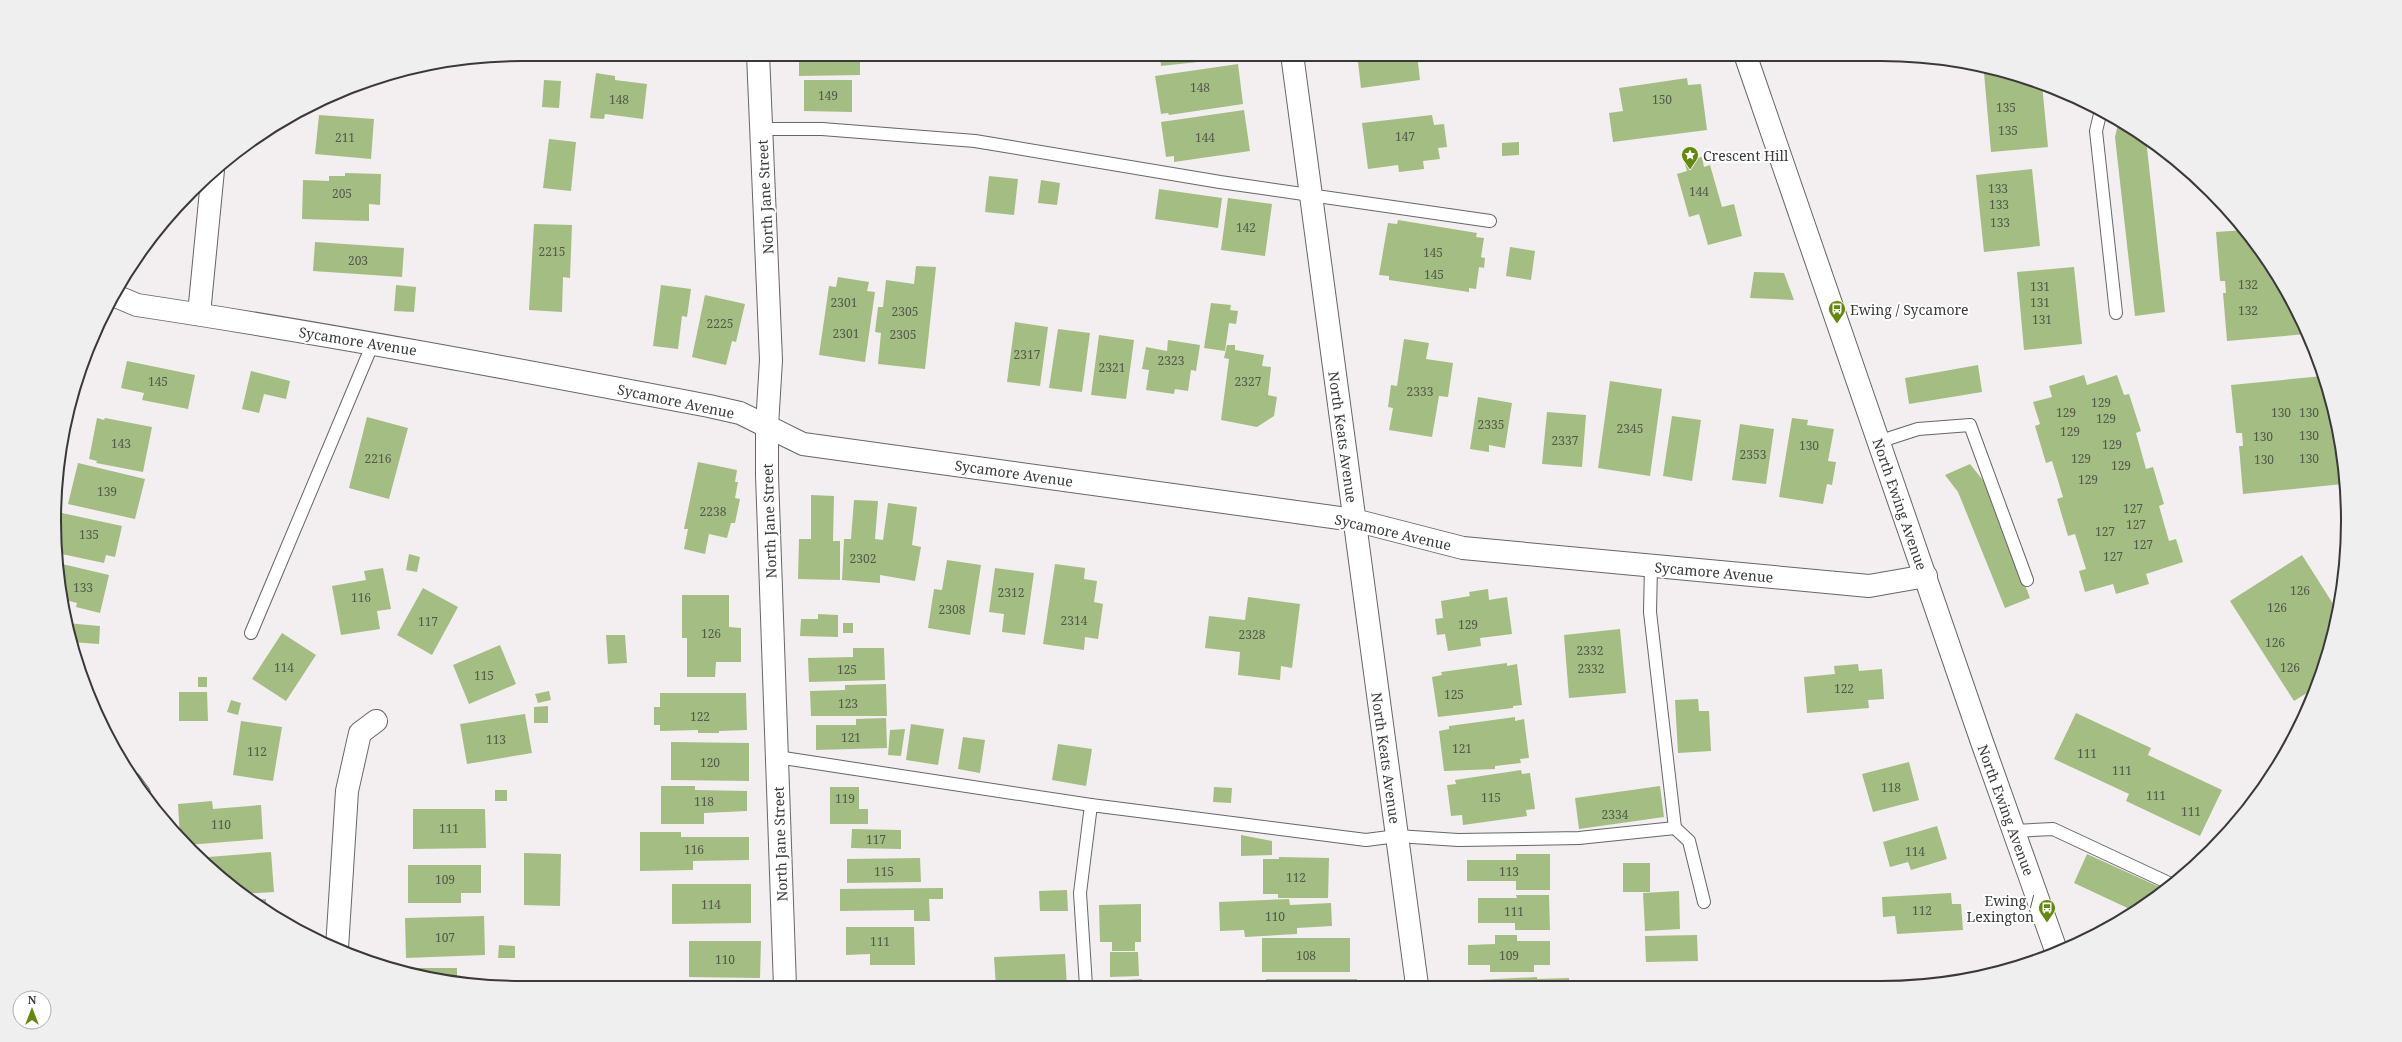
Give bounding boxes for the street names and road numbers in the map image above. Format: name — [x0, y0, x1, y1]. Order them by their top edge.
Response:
street label: North Jane Street — [753, 139, 777, 255]
street label: Sycamore Avenue — [298, 322, 418, 360]
street label: North Keats Avenue — [1324, 370, 1362, 504]
street label: Sycamore Avenue — [616, 379, 736, 423]
street label: North Ewing Avenue — [1868, 436, 1932, 572]
street label: Sycamore Avenue — [954, 455, 1074, 491]
street label: North Jane Street — [757, 463, 780, 579]
street label: Sycamore Avenue — [1333, 509, 1453, 555]
street label: Sycamore Avenue — [1654, 557, 1774, 587]
street label: North Keats Avenue — [1367, 691, 1405, 825]
street label: North Ewing Avenue — [1973, 742, 2039, 878]
street label: North Jane Street — [768, 786, 791, 902]

